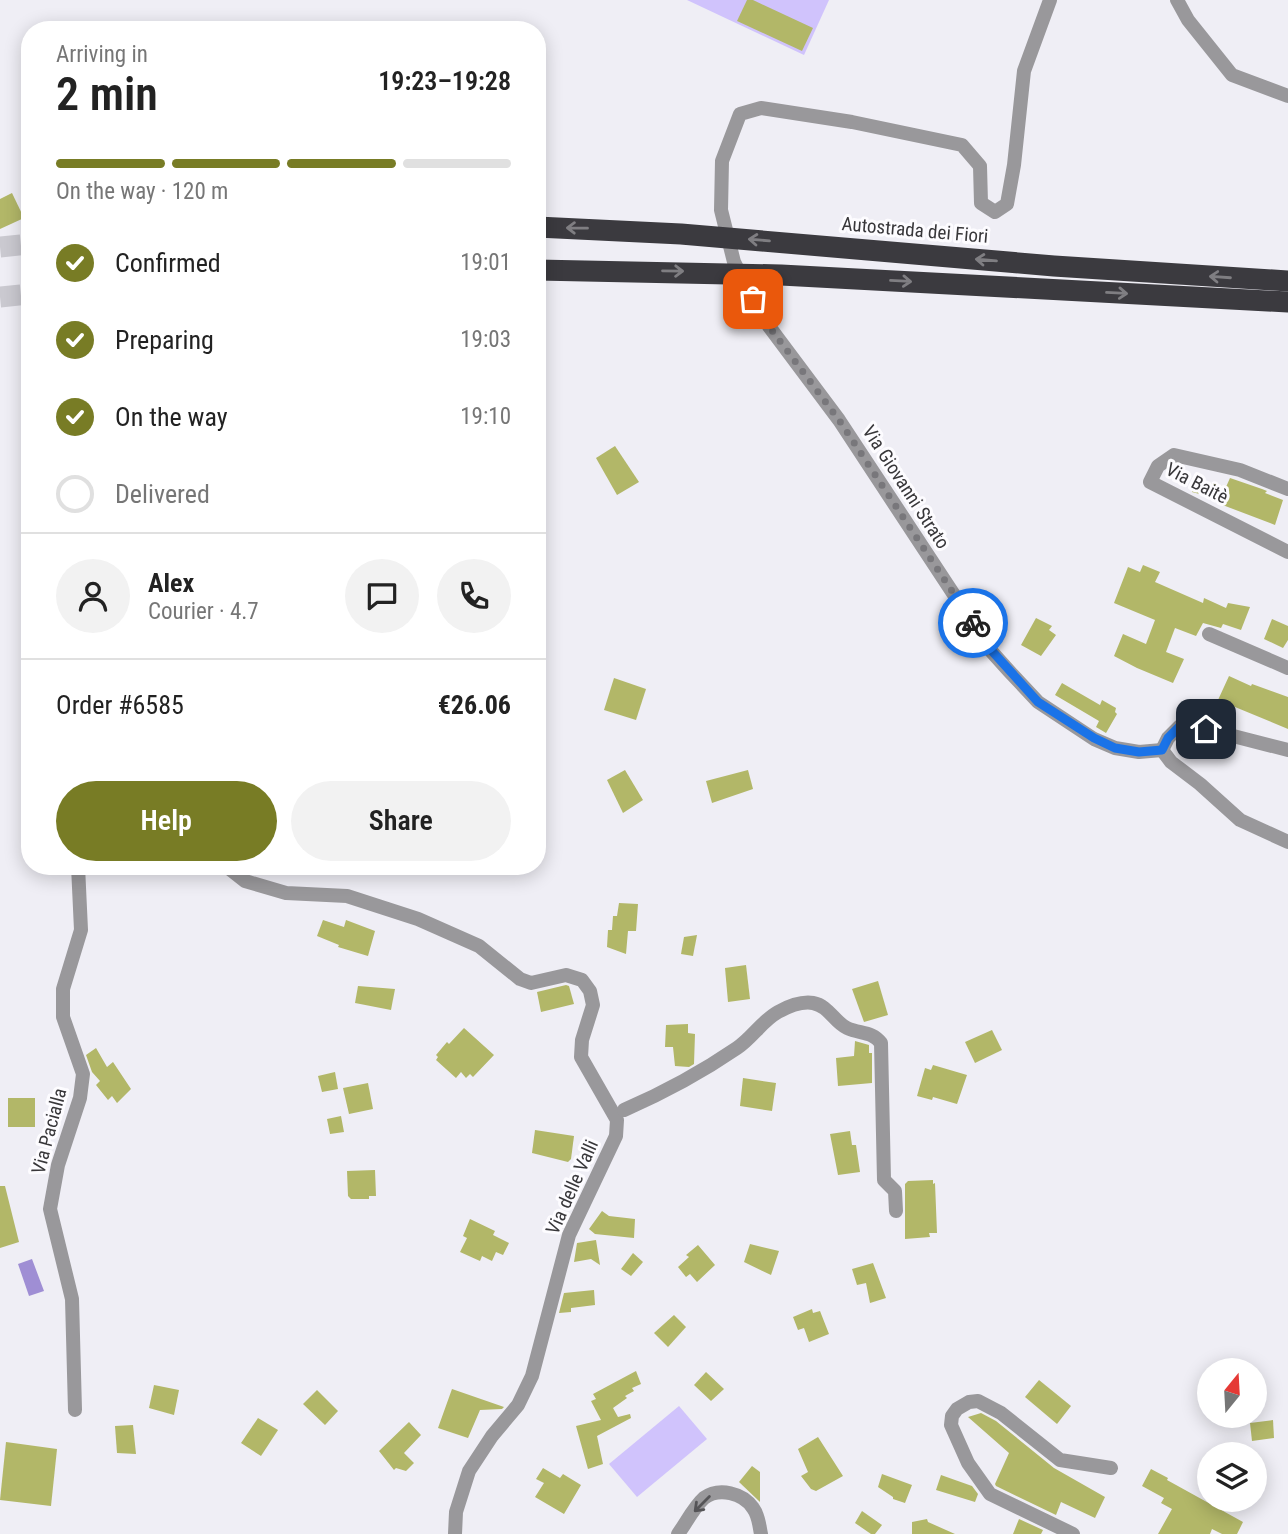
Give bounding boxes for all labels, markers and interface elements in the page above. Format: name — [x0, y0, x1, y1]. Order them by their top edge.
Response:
text: Arriving in — [56, 41, 148, 68]
text: 19:23–19:28 — [378, 66, 511, 96]
text: 2 min — [56, 67, 158, 121]
text: On the way · 120 m — [56, 178, 228, 205]
street label: Autostrada dei Fiori — [841, 212, 989, 248]
one-way arrow — [566, 222, 589, 235]
one-way arrow — [748, 233, 771, 246]
icon: check — [56, 244, 94, 282]
text: Confirmed — [115, 248, 221, 278]
text: 19:01 — [460, 249, 511, 276]
one-way arrow — [975, 253, 997, 266]
one-way arrow — [662, 264, 685, 278]
pin — [723, 269, 783, 329]
one-way arrow — [1209, 270, 1232, 283]
one-way arrow — [889, 274, 912, 287]
icon: bag — [734, 280, 772, 318]
one-way arrow — [1106, 286, 1129, 299]
icon: check — [56, 321, 94, 359]
text: Preparing — [115, 325, 214, 355]
text: 19:03 — [460, 326, 511, 353]
icon: check — [56, 398, 94, 436]
text: On the way — [115, 402, 228, 432]
text: 19:10 — [460, 403, 511, 430]
street label: Via Giovanni Strato — [858, 421, 954, 553]
street label: Via Baitè — [1162, 458, 1232, 508]
text: Delivered — [115, 479, 210, 509]
button: person — [56, 559, 130, 633]
button: chat — [345, 559, 419, 633]
button: phone — [437, 559, 511, 633]
text: Alex — [148, 568, 194, 598]
courier — [938, 588, 1008, 658]
text: Courier · 4.7 — [148, 598, 259, 625]
icon: bike — [954, 604, 992, 642]
text: Order #6585 — [56, 690, 184, 720]
text: €26.06 — [438, 690, 511, 720]
pin — [1176, 699, 1236, 759]
icon: home — [1187, 710, 1225, 748]
button: Help — [56, 781, 277, 861]
button: Share — [291, 781, 511, 861]
street label: Via Pacialla — [26, 1085, 72, 1177]
street label: Via delle Valli — [541, 1136, 603, 1238]
north arrow — [1197, 1358, 1267, 1428]
map controls — [1197, 1358, 1267, 1512]
button: layers — [1197, 1442, 1267, 1512]
one-way arrow — [694, 1495, 711, 1512]

